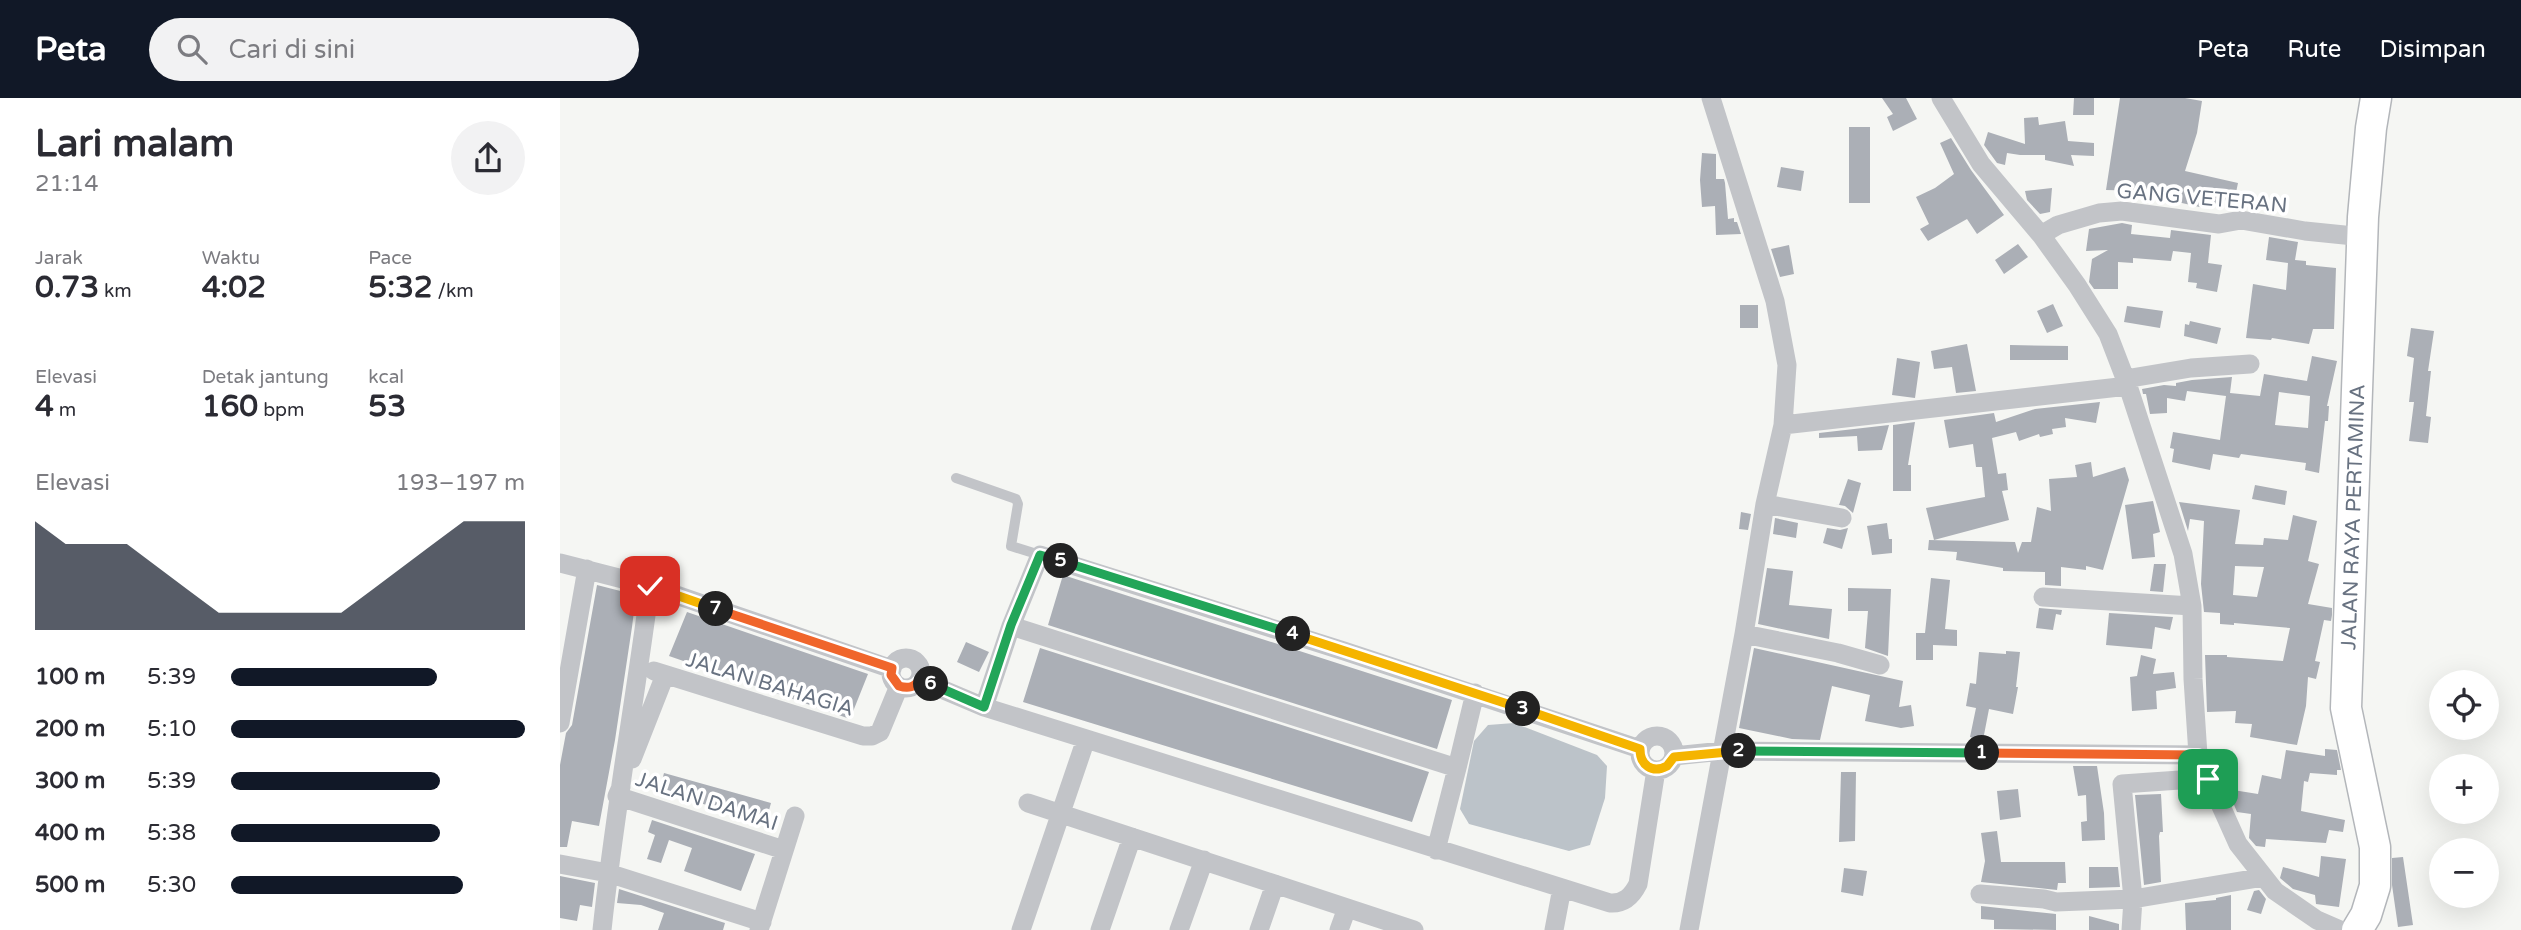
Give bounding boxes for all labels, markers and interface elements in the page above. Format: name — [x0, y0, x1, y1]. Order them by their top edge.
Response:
search box — [149, 18, 639, 81]
text: Peta — [35, 30, 107, 69]
icon: search — [173, 30, 211, 68]
text: Cari di sini — [229, 34, 355, 65]
text: Peta — [2197, 35, 2249, 64]
text: Rute — [2287, 35, 2341, 64]
text: Disimpan — [2379, 35, 2486, 64]
text: Lari malam — [35, 121, 234, 167]
button: share — [451, 121, 525, 195]
text: 21:14 — [35, 170, 99, 198]
street label: GANG VETERAN — [2115, 179, 2288, 218]
text: Jarak — [35, 247, 83, 269]
text: Waktu — [202, 247, 260, 269]
text: Pace — [368, 247, 412, 269]
text: 0.73 — [35, 269, 99, 306]
text: 4:02 — [202, 269, 266, 306]
text: 5:32 — [368, 269, 433, 306]
text: km — [99, 280, 132, 302]
text: /km — [433, 280, 474, 302]
text: Elevasi — [35, 366, 97, 388]
text: Detak jantung — [202, 366, 329, 388]
text: kcal — [368, 366, 404, 388]
street label: JALAN RAYA PERTAMINA — [2336, 384, 2371, 650]
text: 4 — [35, 388, 54, 425]
text: 160 — [202, 388, 258, 425]
text: 53 — [368, 388, 406, 425]
text: m — [54, 399, 76, 421]
text: bpm — [258, 399, 305, 421]
text: Elevasi — [35, 469, 110, 497]
text: 193–197 m — [396, 469, 525, 497]
pin: 5 — [1044, 544, 1078, 578]
text: 5 — [1055, 549, 1066, 571]
pin — [620, 556, 680, 616]
icon: check — [631, 567, 669, 605]
pin: 7 — [698, 592, 734, 626]
text: 7 — [710, 597, 721, 619]
pin: 4 — [1276, 616, 1310, 652]
text: 4 — [1287, 622, 1298, 644]
street label: JALAN BAHAGIA — [683, 647, 857, 722]
text: 100 m — [35, 663, 105, 691]
text: 5:39 — [147, 663, 196, 691]
pin: 6 — [914, 666, 948, 702]
map controls — [2429, 670, 2499, 908]
button: locate — [2429, 670, 2499, 740]
text: 6 — [925, 672, 936, 694]
pin: 3 — [1506, 692, 1541, 726]
text: 3 — [1517, 697, 1528, 719]
text: 200 m — [35, 715, 105, 743]
text: 5:10 — [147, 715, 196, 743]
pin: 2 — [1722, 734, 1756, 768]
pin: 1 — [1964, 736, 2000, 770]
text: 2 — [1733, 739, 1744, 761]
text: 1 — [1976, 741, 1987, 763]
pin — [2178, 749, 2238, 809]
button: + — [2429, 754, 2499, 824]
icon: arrive — [2189, 760, 2227, 798]
text: 300 m — [35, 767, 105, 795]
text: 5:39 — [147, 767, 196, 795]
street label: JALAN DAMAI — [633, 767, 781, 836]
text: 400 m — [35, 819, 105, 847]
text: 5:38 — [147, 819, 196, 847]
button: − — [2429, 838, 2499, 908]
text: 500 m — [35, 871, 105, 899]
text: 5:30 — [147, 871, 196, 899]

